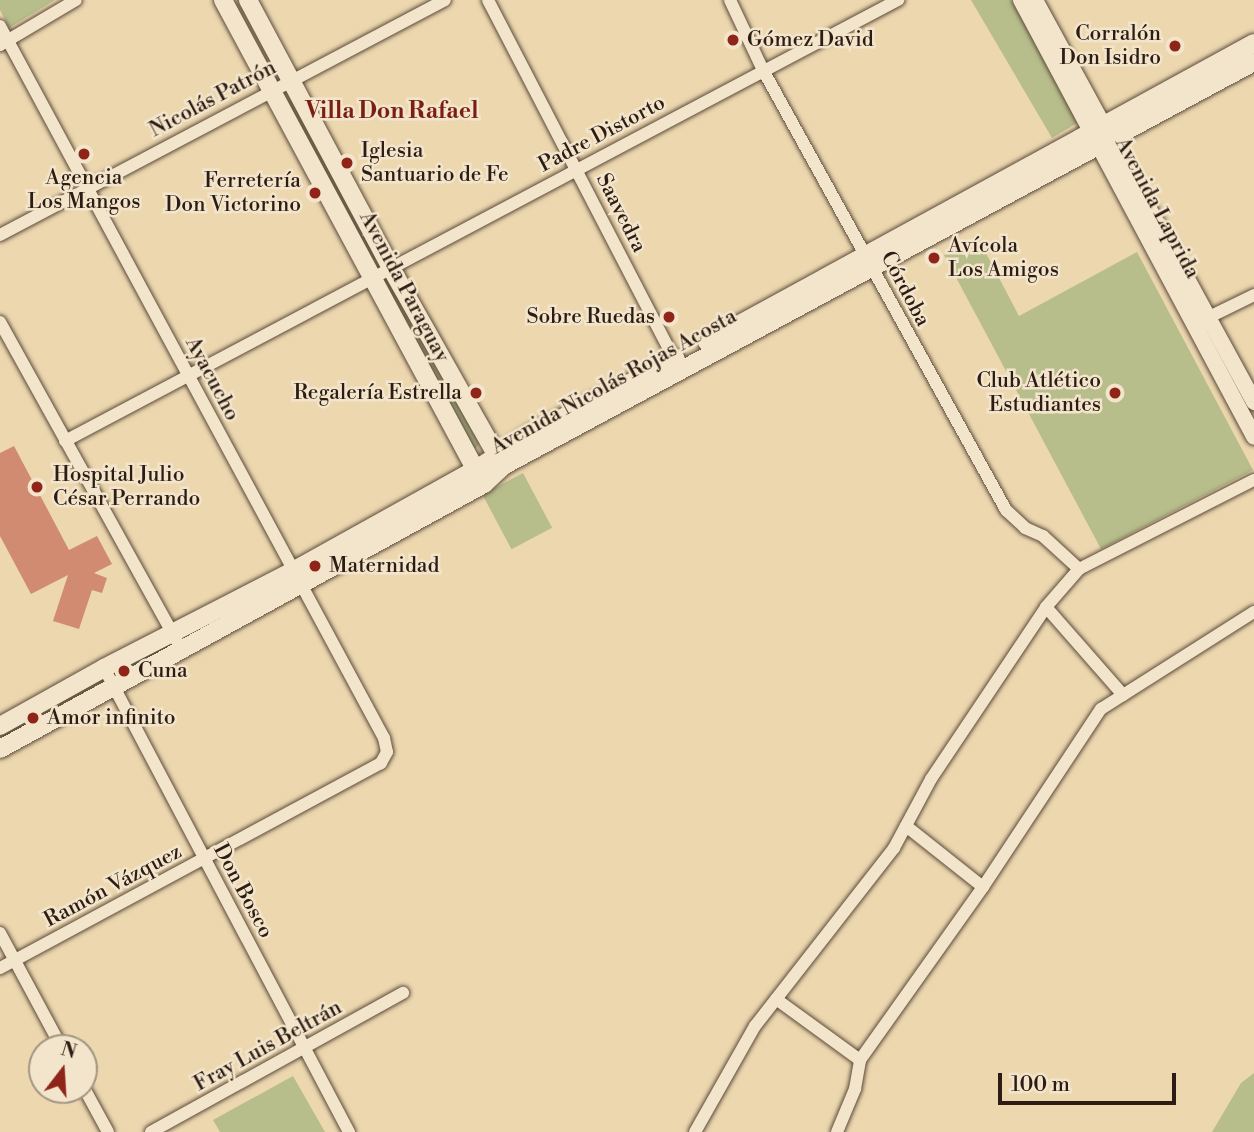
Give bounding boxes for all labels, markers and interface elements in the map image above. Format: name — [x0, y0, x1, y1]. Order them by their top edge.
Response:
place label: Corralón Don Isidro — [1059, 21, 1161, 71]
place label: Gómez David — [747, 27, 874, 53]
marker: Gómez David — [725, 32, 741, 48]
marker: Corralón Don Isidro — [1167, 38, 1183, 54]
street label: Nicolás Patrón — [145, 55, 281, 143]
street label: Padre Distorto — [534, 90, 670, 178]
district label: Villa Don Rafael — [305, 97, 479, 125]
street label: Avenida Laprida — [1109, 133, 1205, 283]
place label: Iglesia Santuario de Fe — [361, 138, 509, 188]
marker: Agencia Los Mangos — [76, 146, 92, 162]
marker: Iglesia Santuario de Fe — [339, 155, 355, 171]
place label: Agencia Los Mangos — [28, 165, 140, 215]
place label: Ferretería Don Victorino — [165, 168, 301, 218]
street label: Saavedra — [590, 169, 652, 257]
marker: Ferretería Don Victorino — [307, 185, 323, 201]
street label: Avenida Paraguay — [354, 207, 454, 367]
place label: Avícola Los Amigos — [948, 233, 1059, 283]
street label: Córdoba — [875, 247, 935, 331]
marker: Avícola Los Amigos — [926, 250, 942, 266]
street label: Avenida Nicolás Rojas Acosta — [487, 304, 741, 460]
place label: Sobre Ruedas — [527, 304, 655, 330]
marker: Sobre Ruedas — [661, 309, 677, 325]
street label: Ayacucho — [179, 333, 245, 425]
place label: Club Atlético Estudiantes — [976, 368, 1101, 418]
place label: Regalería Estrella — [293, 380, 462, 406]
marker: Regalería Estrella — [468, 385, 484, 401]
marker: Club Atlético Estudiantes — [1107, 385, 1123, 401]
place label: Hospital Julio César Perrando — [53, 462, 200, 512]
marker: Hospital Julio César Perrando — [27, 477, 47, 497]
place label: Maternidad — [329, 553, 439, 579]
marker: Maternidad — [307, 558, 323, 574]
place label: Cuna — [138, 658, 188, 684]
marker: Cuna — [116, 663, 132, 679]
place label: Amor infinito — [47, 705, 175, 731]
marker: Amor infinito — [25, 710, 41, 726]
street label: Ramón Vázquez — [40, 839, 186, 933]
street label: Don Bosco — [208, 840, 278, 942]
street label: Fray Luis Beltrán — [190, 995, 346, 1097]
north arrow — [28, 1034, 98, 1104]
text: N — [58, 1037, 79, 1065]
scale bar — [1002, 1058, 1180, 1102]
text: 100 m — [1011, 1072, 1070, 1098]

